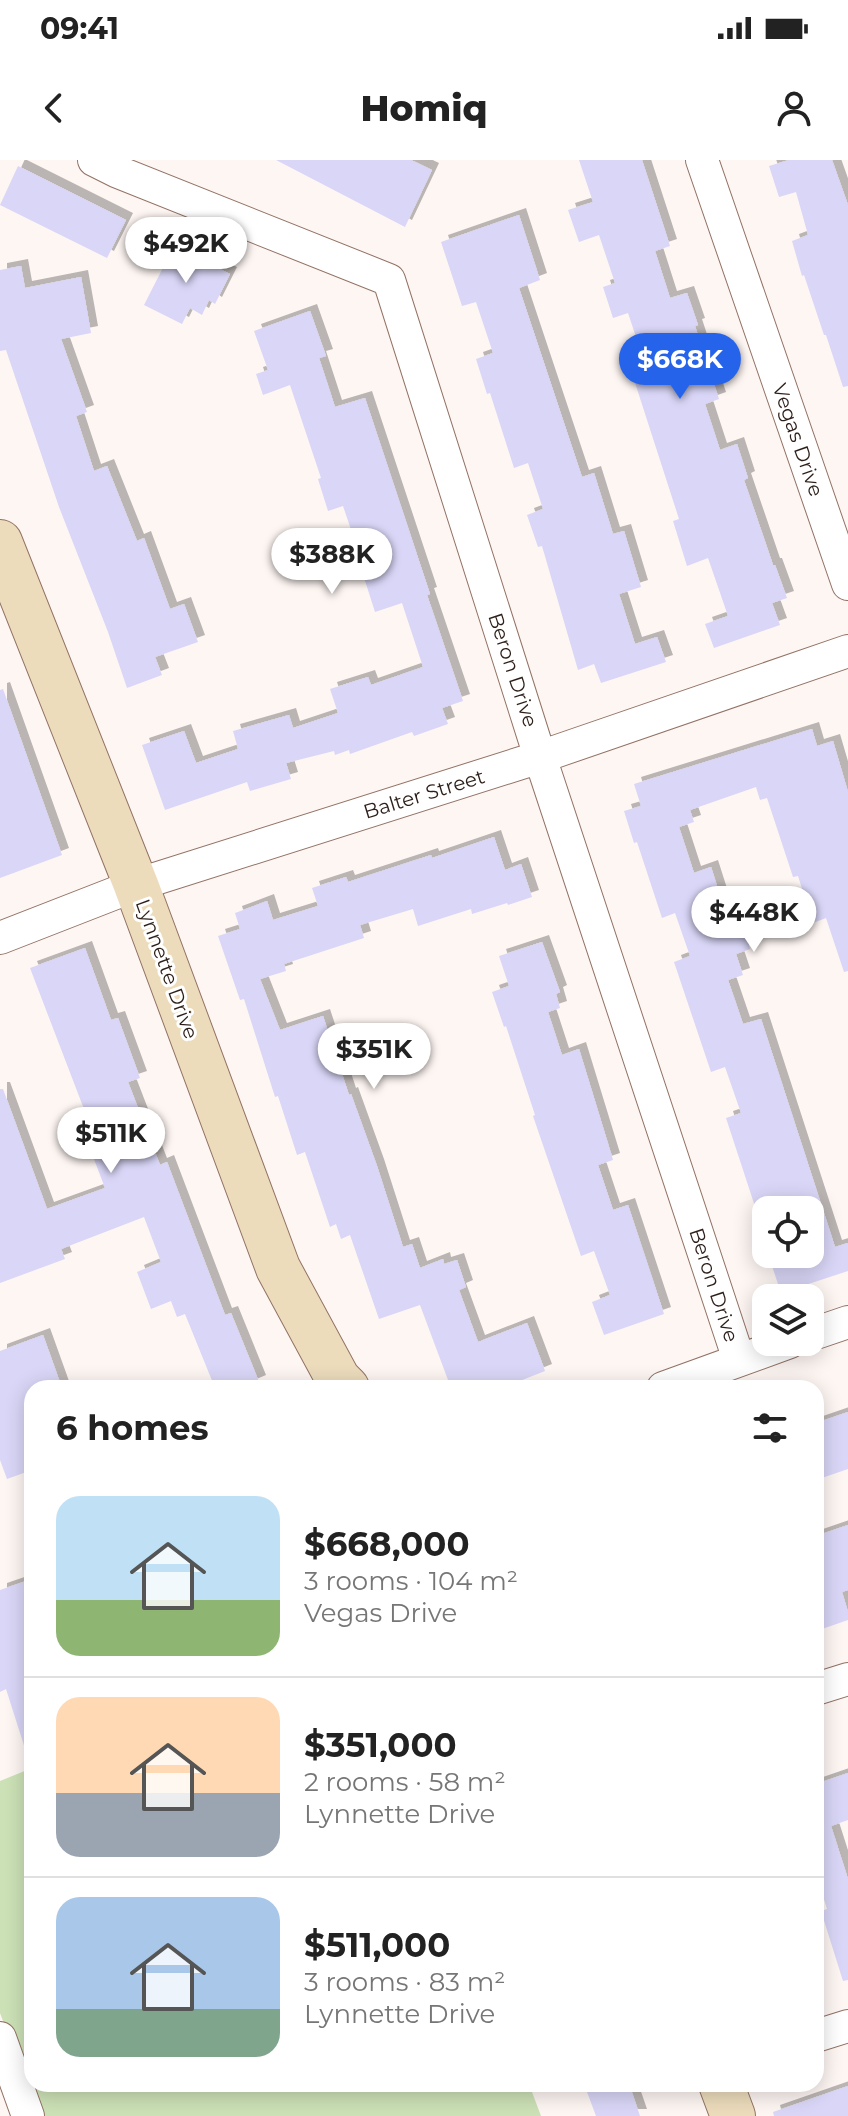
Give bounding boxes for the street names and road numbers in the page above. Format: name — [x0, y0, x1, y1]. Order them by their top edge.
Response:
street label: Vegas Drive — [767, 380, 829, 500]
street label: Beron Drive — [483, 610, 543, 730]
street label: Balter Street — [360, 764, 488, 824]
street label: Lynnette Drive — [131, 896, 203, 1042]
street label: Beron Drive — [684, 1225, 744, 1345]

